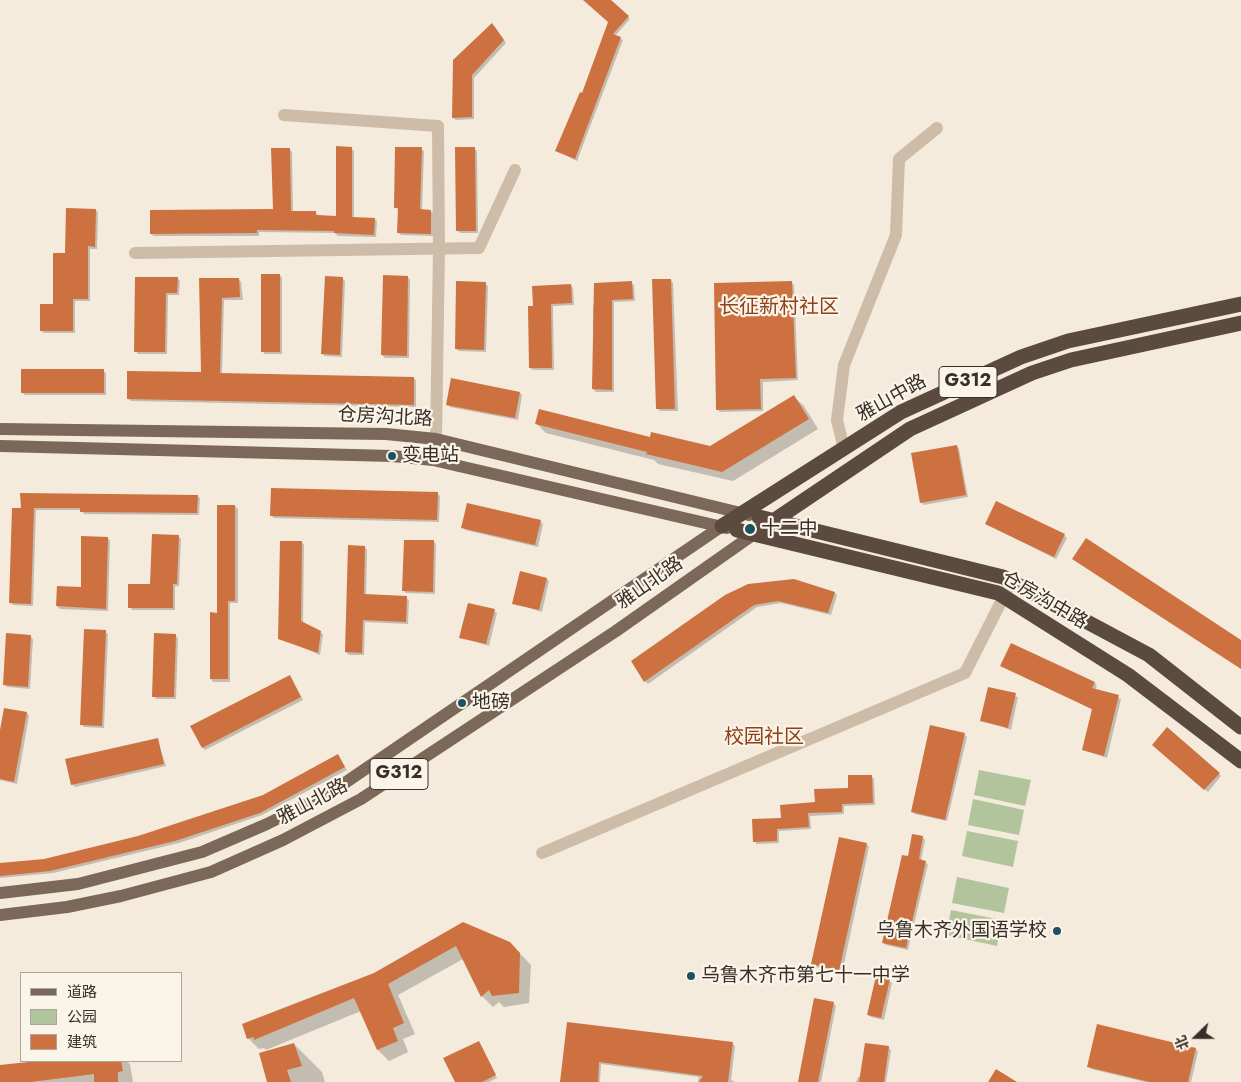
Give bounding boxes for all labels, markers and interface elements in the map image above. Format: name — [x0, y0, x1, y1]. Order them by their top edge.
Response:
district label: 长征新村社区 — [719, 296, 839, 320]
road number: G312 — [939, 367, 997, 398]
street label: 雅山中路 — [853, 371, 931, 427]
street label: 仓房沟北路 — [337, 404, 433, 432]
place label: 变电站 — [402, 445, 459, 467]
marker: 变电站 — [386, 450, 398, 462]
place label: 十二中 — [761, 518, 818, 540]
marker: 十二中 — [743, 522, 757, 536]
street label: 雅山北路 — [612, 553, 688, 615]
street label: 仓房沟中路 — [997, 567, 1091, 635]
place label: 地磅 — [472, 692, 510, 714]
marker: 地磅 — [456, 697, 468, 709]
district label: 校园社区 — [724, 726, 804, 750]
road number: G312 — [370, 759, 428, 790]
street label: 雅山北路 — [274, 775, 352, 831]
place label: 乌鲁木齐外国语学校 — [876, 920, 1047, 942]
marker: 乌鲁木齐外国语学校 — [1051, 925, 1063, 937]
place label: 乌鲁木齐市第七十一中学 — [701, 965, 910, 987]
marker: 乌鲁木齐市第七十一中学 — [685, 970, 697, 982]
legend — [20, 972, 182, 1062]
text: 道路 — [67, 981, 97, 1003]
text: 公园 — [67, 1006, 97, 1028]
north arrow — [1171, 1012, 1221, 1062]
text: 建筑 — [67, 1031, 97, 1053]
text: 北 — [1170, 1032, 1194, 1053]

